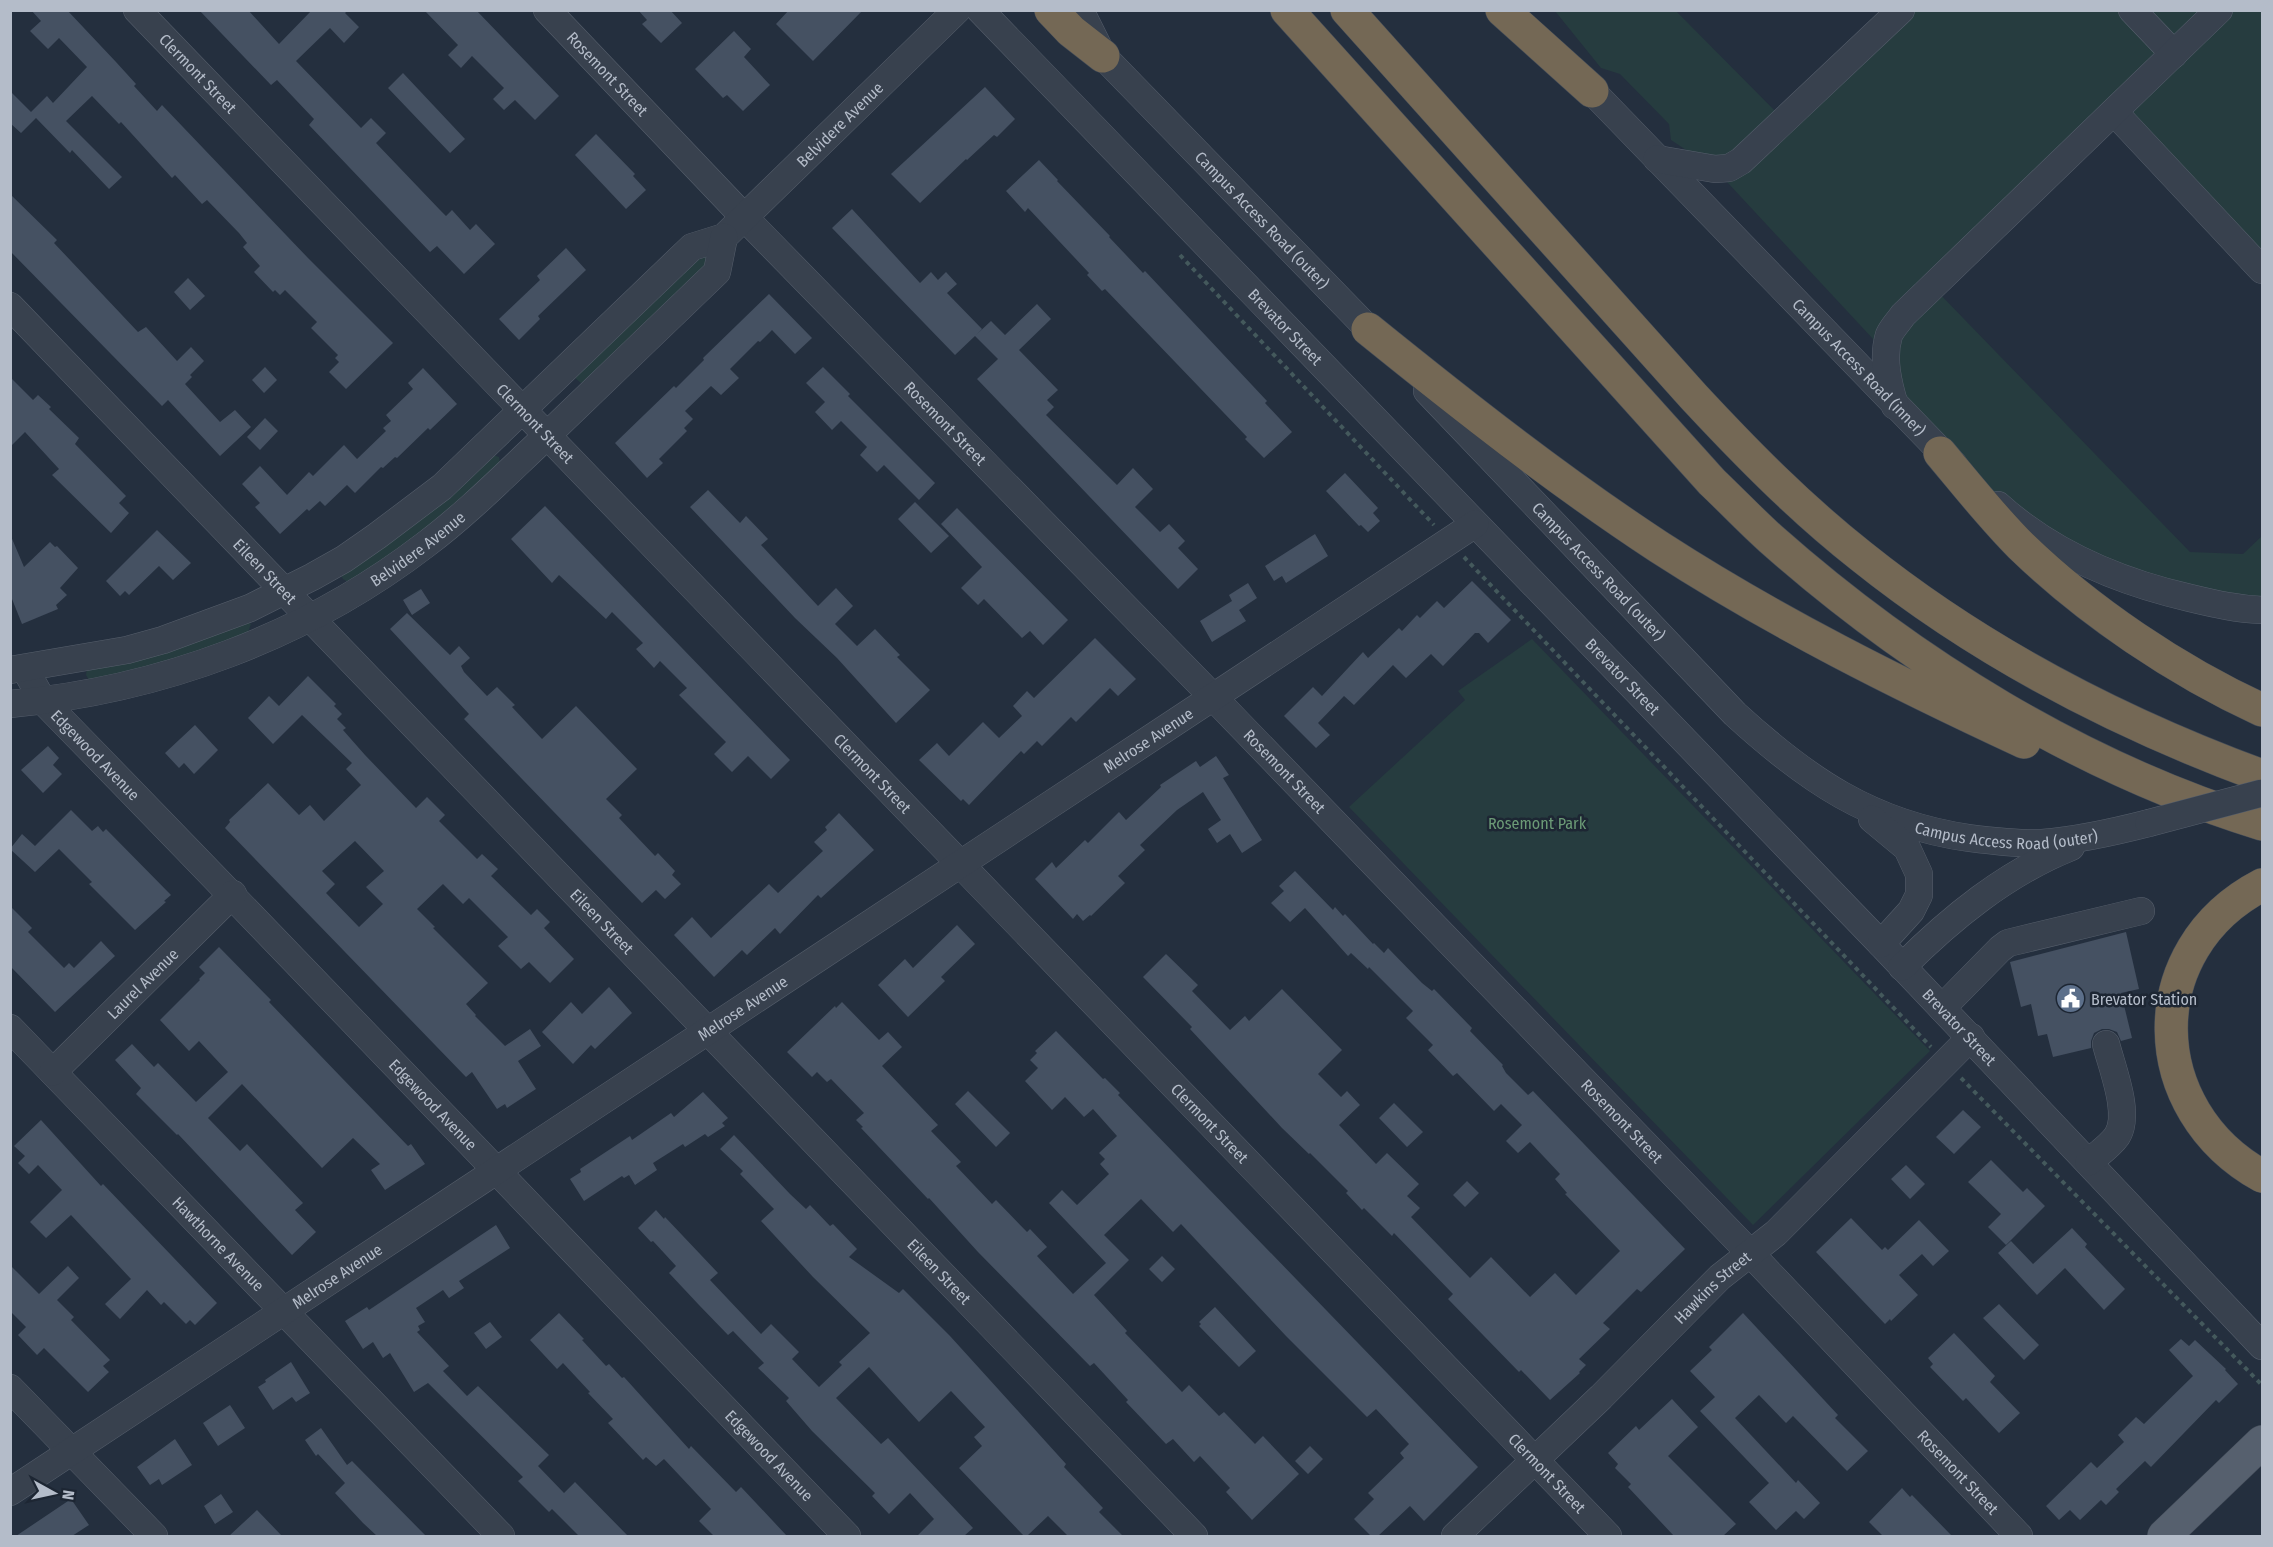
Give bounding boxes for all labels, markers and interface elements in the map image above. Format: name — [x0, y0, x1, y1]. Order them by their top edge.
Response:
street label: Rosemont Street — [563, 28, 653, 120]
street label: Clermont Street — [155, 30, 241, 118]
street label: Belvidere Avenue — [792, 78, 887, 171]
street label: Campus Access Road (outer) — [1191, 147, 1333, 293]
street label: Brevator Street — [1244, 285, 1327, 369]
street label: Campus Access Road (inner) — [1789, 295, 1930, 440]
street label: Rosemont Street — [900, 377, 991, 469]
street label: Clermont Street — [493, 380, 579, 468]
street label: Campus Access Road (outer) — [1528, 498, 1669, 645]
street label: Belvidere Avenue — [367, 507, 469, 590]
street label: Eileen Street — [230, 535, 301, 608]
street label: Brevator Street — [1582, 634, 1665, 719]
street label: Melrose Avenue — [1100, 703, 1197, 777]
street label: Edgewood Avenue — [47, 706, 144, 804]
street label: Rosemont Street — [1240, 725, 1330, 818]
street label: Clermont Street — [830, 729, 916, 817]
park label: Rosemont Park — [1488, 814, 1587, 833]
street label: Campus Access Road (outer) — [1913, 817, 2100, 853]
street label: Eileen Street — [567, 885, 638, 958]
street label: Laurel Avenue — [103, 944, 182, 1023]
street label: Melrose Avenue — [694, 971, 791, 1044]
public building icon: Brevator Station — [2054, 983, 2086, 1015]
street label: Brevator Street — [1919, 985, 2001, 1070]
place label: Brevator Station — [2091, 990, 2197, 1009]
street label: Edgewood Avenue — [385, 1055, 481, 1154]
street label: Rosemont Street — [1578, 1075, 1668, 1167]
street label: Clermont Street — [1167, 1079, 1253, 1167]
street label: Hawthorne Avenue — [169, 1193, 268, 1295]
street label: Eileen Street — [904, 1235, 975, 1308]
street label: Melrose Avenue — [289, 1239, 386, 1312]
street label: Hawkins Street — [1670, 1247, 1755, 1327]
street label: Edgewood Avenue — [721, 1406, 817, 1505]
street label: Rosemont Street — [1914, 1426, 2003, 1519]
street label: Clermont Street — [1505, 1429, 1590, 1517]
north arrow — [24, 1463, 84, 1523]
text: N — [58, 1489, 78, 1501]

